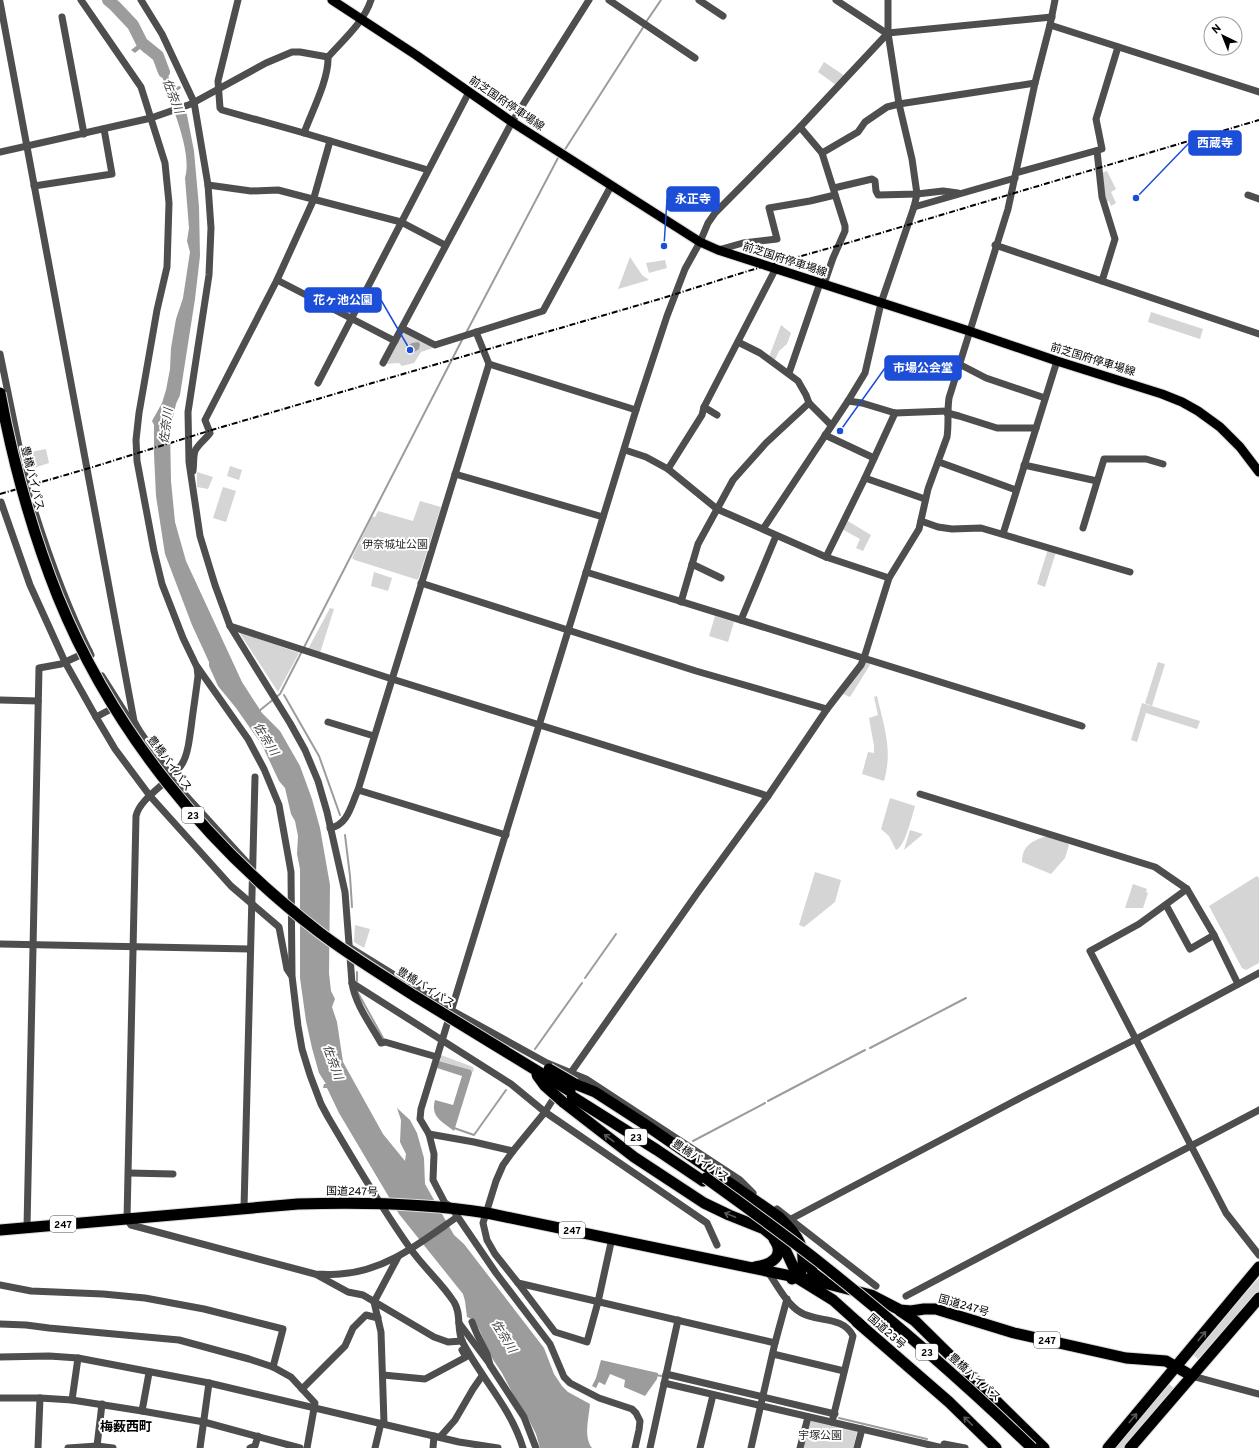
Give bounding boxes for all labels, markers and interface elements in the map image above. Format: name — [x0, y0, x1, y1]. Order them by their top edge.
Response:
north arrow — [1203, 16, 1243, 56]
text: N — [1209, 22, 1225, 37]
street label: 前芝国府停車場線 — [466, 73, 547, 134]
water label: 佐奈川 — [158, 77, 187, 118]
callout: 西蔵寺 — [1189, 131, 1241, 155]
text: 西蔵寺 — [1197, 136, 1233, 152]
callout: 永正寺 — [667, 187, 719, 211]
text: 永正寺 — [675, 192, 711, 208]
street label: 前芝国府停車場線 — [741, 240, 829, 280]
callout: 花ヶ池公園 — [305, 288, 381, 312]
text: 花ヶ池公園 — [313, 293, 373, 309]
street label: 前芝国府停車場線 — [1049, 340, 1137, 380]
callout: 市場公会堂 — [885, 356, 961, 380]
text: 市場公会堂 — [893, 361, 953, 377]
water label: 佐奈川 — [157, 405, 177, 445]
street label: 豊橋バイパス — [17, 445, 47, 512]
park label: 伊奈城址公園 — [362, 538, 428, 552]
water label: 佐奈川 — [249, 720, 283, 761]
street label: 豊橋バイパス — [144, 733, 195, 794]
road number: 23 — [182, 807, 204, 823]
street label: 豊橋バイパス — [394, 964, 457, 1011]
water label: 佐奈川 — [318, 1043, 346, 1084]
road number: 23 — [625, 1129, 647, 1145]
one-way arrow — [604, 1134, 615, 1142]
street label: 豊橋バイパス — [669, 1137, 732, 1185]
street label: 国道247号 — [326, 1185, 378, 1199]
one-way arrow — [725, 1211, 737, 1219]
road number: 247 — [50, 1216, 76, 1232]
road number: 247 — [559, 1222, 585, 1238]
street label: 国道247号 — [937, 1292, 991, 1320]
street label: 国道23号 — [864, 1311, 908, 1352]
water label: 佐奈川 — [487, 1317, 520, 1358]
one-way arrow — [1197, 1331, 1206, 1342]
road number: 247 — [1034, 1332, 1060, 1348]
road number: 23 — [916, 1344, 938, 1360]
street label: 豊橋バイパス — [945, 1351, 1003, 1405]
one-way arrow — [1128, 1413, 1137, 1424]
one-way arrow — [963, 1416, 973, 1426]
district label: 梅薮西町 — [100, 1419, 152, 1436]
park label: 宇塚公園 — [798, 1429, 842, 1443]

